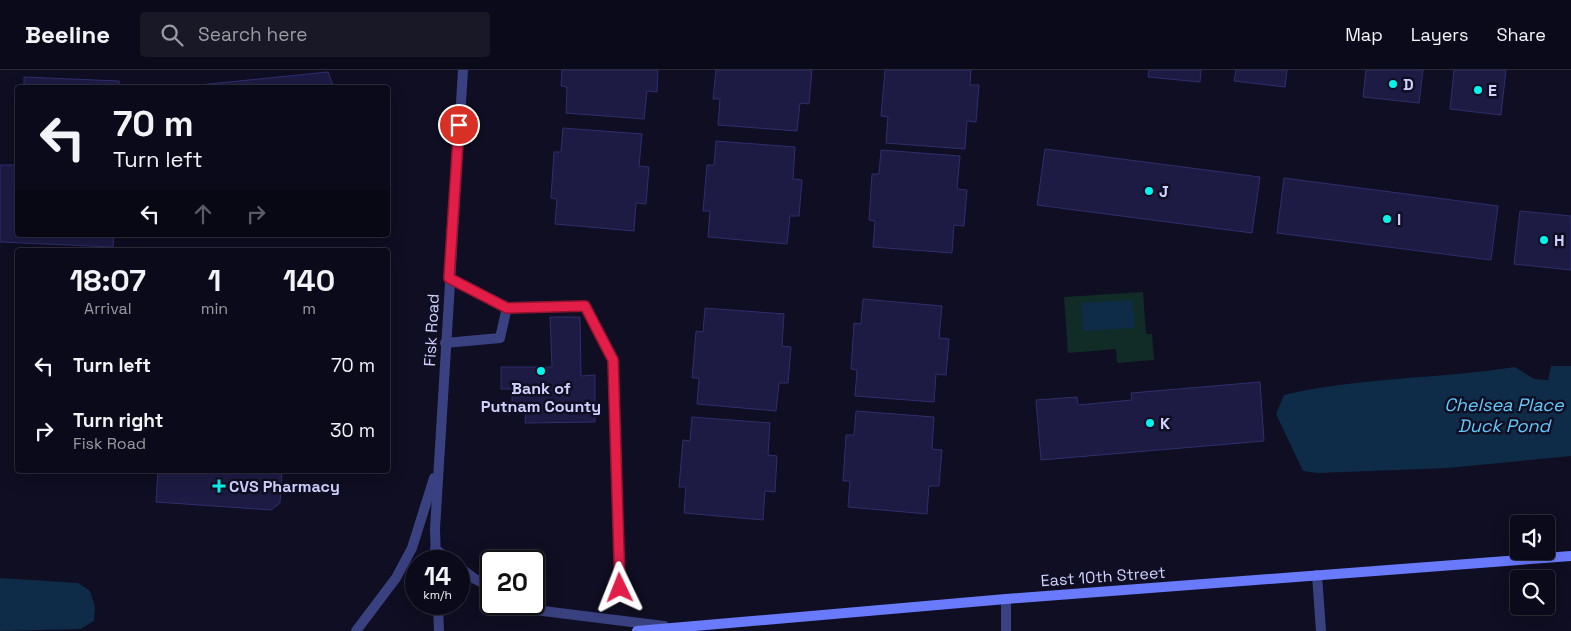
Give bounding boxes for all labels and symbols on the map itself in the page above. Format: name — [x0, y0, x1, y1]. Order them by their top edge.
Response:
place label: D — [1403, 74, 1414, 95]
marker: D — [1387, 78, 1399, 90]
place label: E — [1488, 80, 1497, 101]
marker: E — [1472, 84, 1484, 96]
pin — [438, 104, 480, 146]
place label: J — [1159, 181, 1169, 202]
marker: J — [1143, 185, 1155, 197]
place label: I — [1397, 209, 1401, 230]
marker: I — [1381, 213, 1393, 225]
place label: H — [1554, 230, 1565, 251]
marker: H — [1538, 234, 1550, 246]
street label: Fisk Road — [419, 293, 444, 367]
marker: Bank of Putnam County — [535, 365, 547, 377]
place label: Bank of Putnam County — [481, 378, 601, 417]
water label: Chelsea Place Duck Pond — [1444, 393, 1565, 437]
place label: K — [1160, 413, 1170, 434]
marker: K — [1144, 417, 1156, 429]
place label: CVS Pharmacy — [229, 476, 340, 497]
marker: CVS Pharmacy — [213, 480, 225, 492]
speed limit sign: 20 — [480, 550, 545, 615]
position arrow — [593, 561, 645, 613]
street label: East 10th Street — [1040, 562, 1166, 591]

